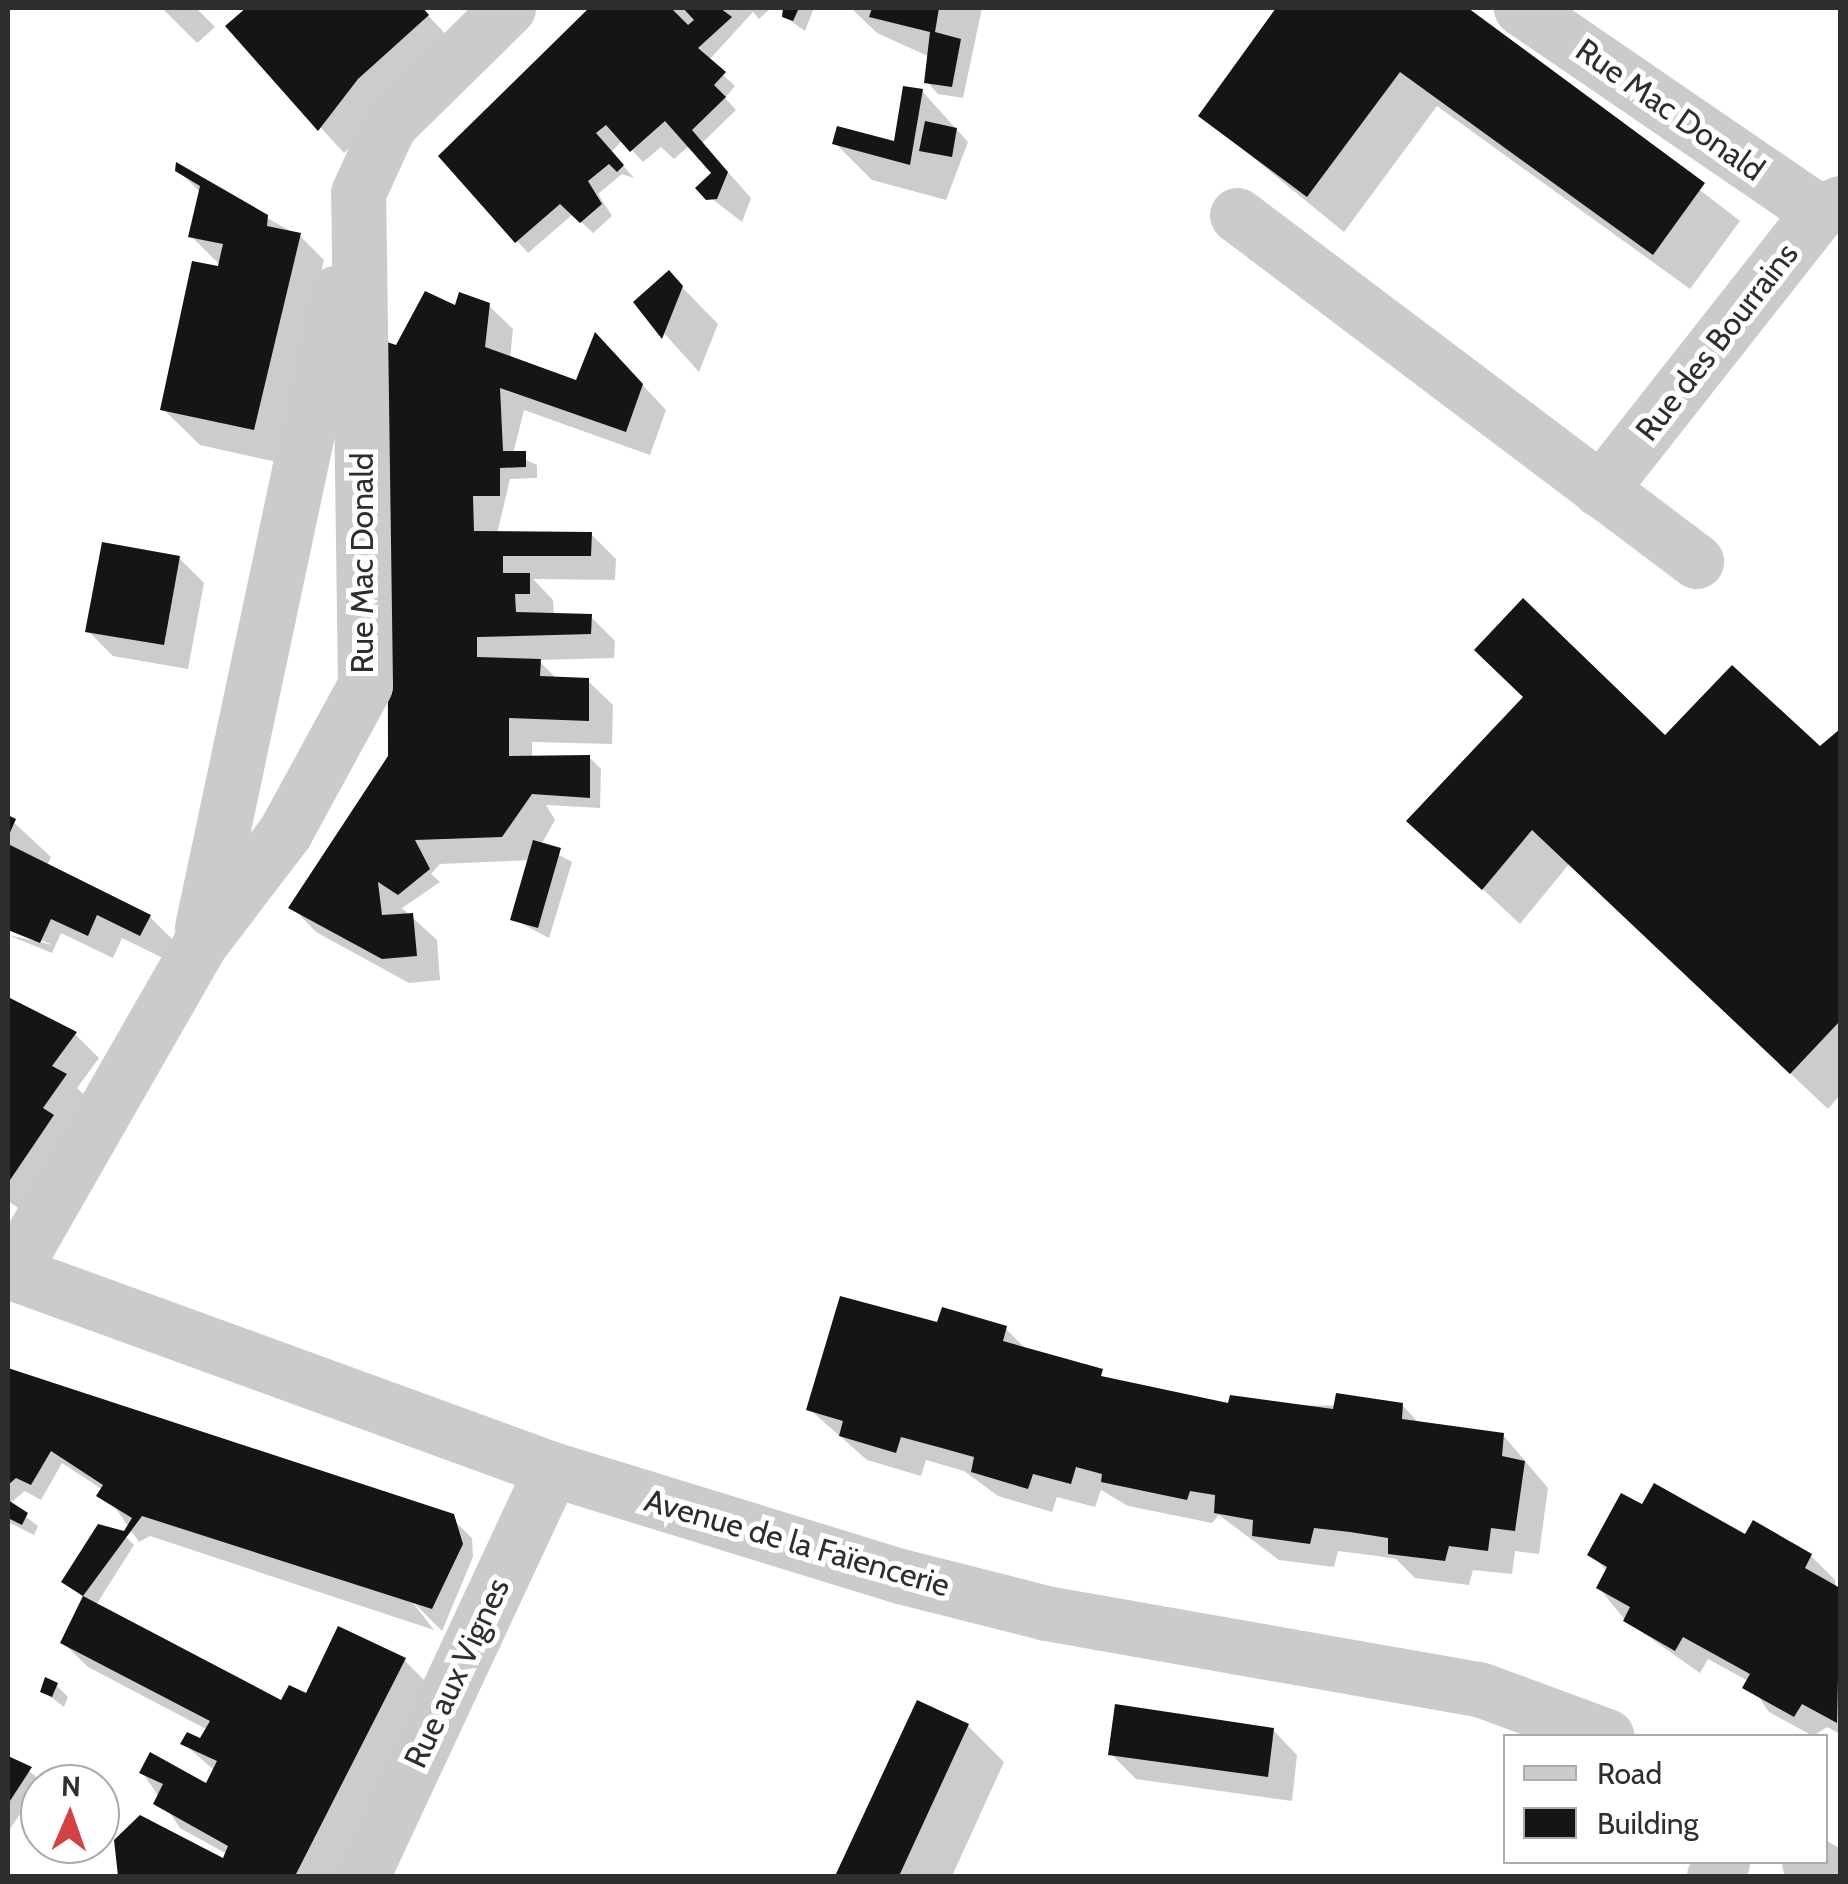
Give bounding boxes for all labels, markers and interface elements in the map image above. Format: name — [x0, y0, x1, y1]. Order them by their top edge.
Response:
street label: Rue Mac Donald — [1568, 31, 1772, 189]
street label: Rue des Bourrains — [1628, 235, 1806, 449]
street label: Rue Mac Donald — [343, 452, 381, 674]
street label: Avenue de la Faïencerie — [640, 1481, 954, 1605]
street label: Rue aux Vignes — [396, 1572, 518, 1774]
legend — [1503, 1734, 1828, 1864]
text: Road — [1597, 1755, 1662, 1792]
north arrow — [20, 1764, 120, 1864]
text: N — [60, 1769, 81, 1803]
text: Building — [1597, 1805, 1699, 1842]

